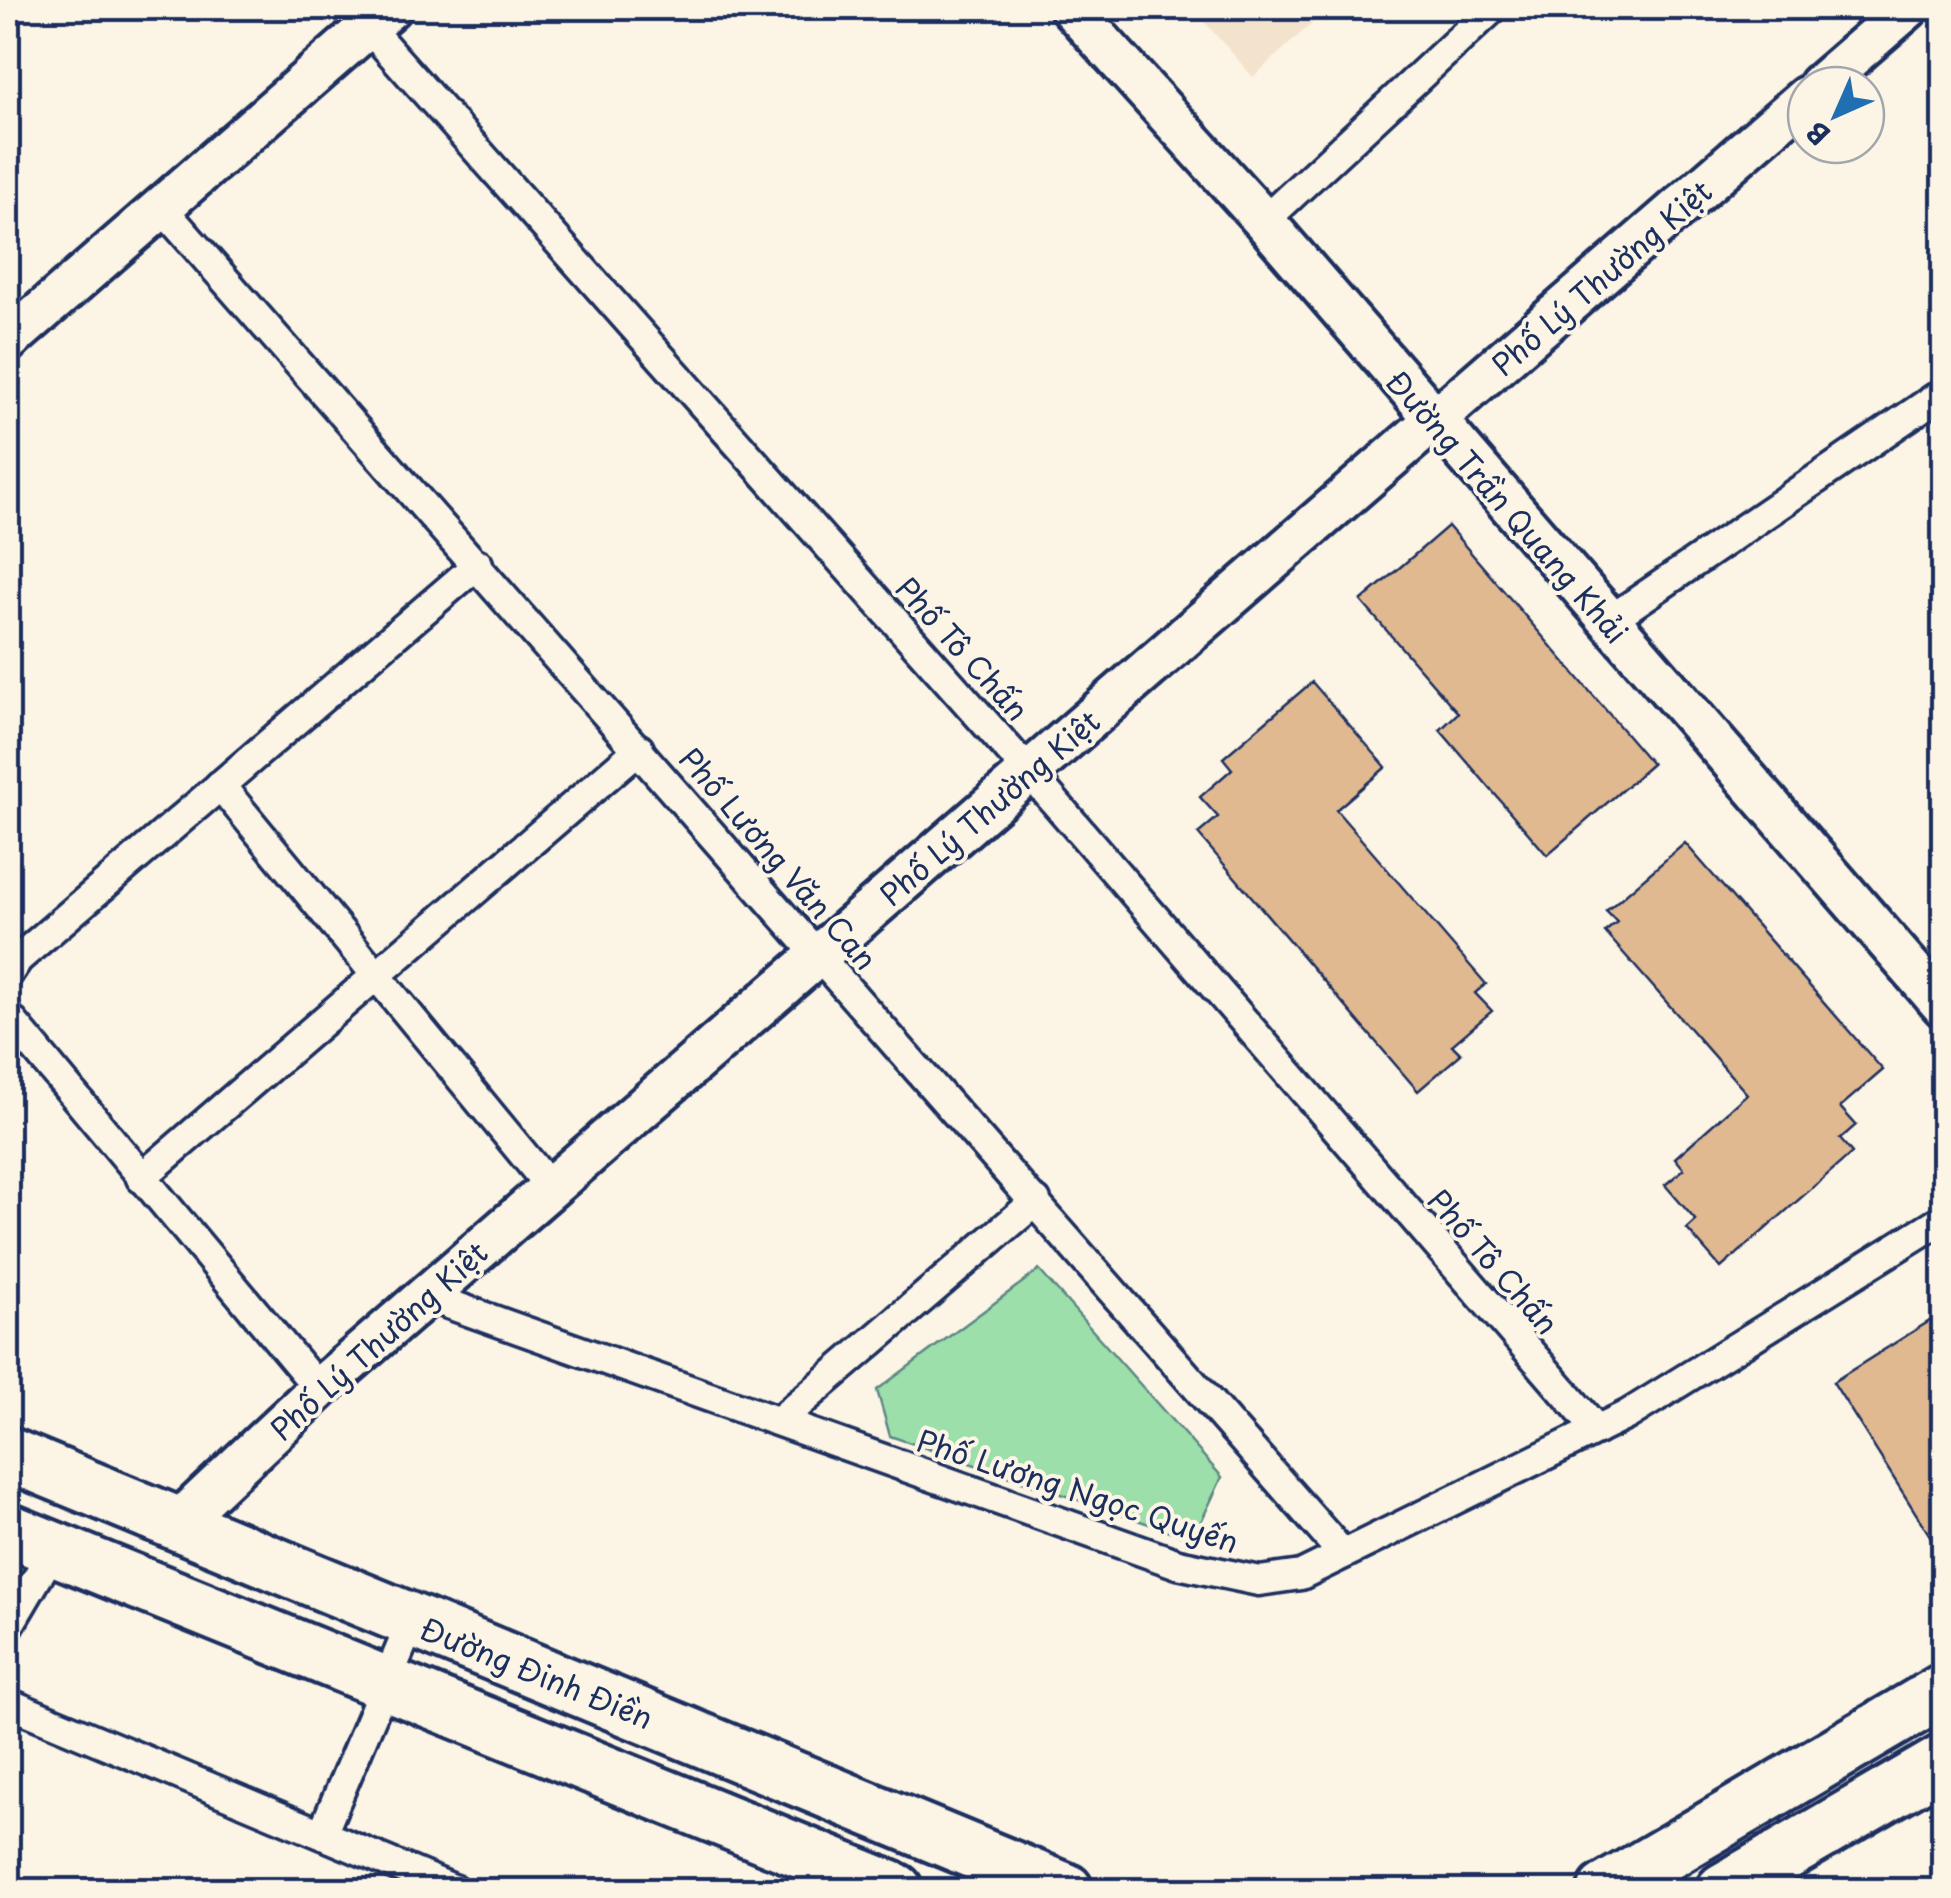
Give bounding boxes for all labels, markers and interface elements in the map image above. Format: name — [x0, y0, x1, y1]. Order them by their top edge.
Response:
north arrow — [1786, 65, 1886, 165]
text: B — [1795, 112, 1839, 156]
street label: Phố Lý Thường Kiệt — [1481, 168, 1721, 386]
street label: Đường Trần Quang Khải — [1377, 360, 1639, 652]
street label: Phố Tô Chấn — [886, 566, 1040, 730]
street label: Phố Lý Thường Kiệt — [869, 698, 1109, 916]
street label: Phố Lương Văn Can — [669, 737, 889, 979]
street label: Phố Tô Chấn — [1418, 1178, 1570, 1344]
street label: Phố Lý Thường Kiệt — [259, 1230, 497, 1450]
street label: Phố Lương Ngọc Quyến — [911, 1417, 1245, 1563]
street label: Đường Đinh Điền — [414, 1605, 660, 1739]

